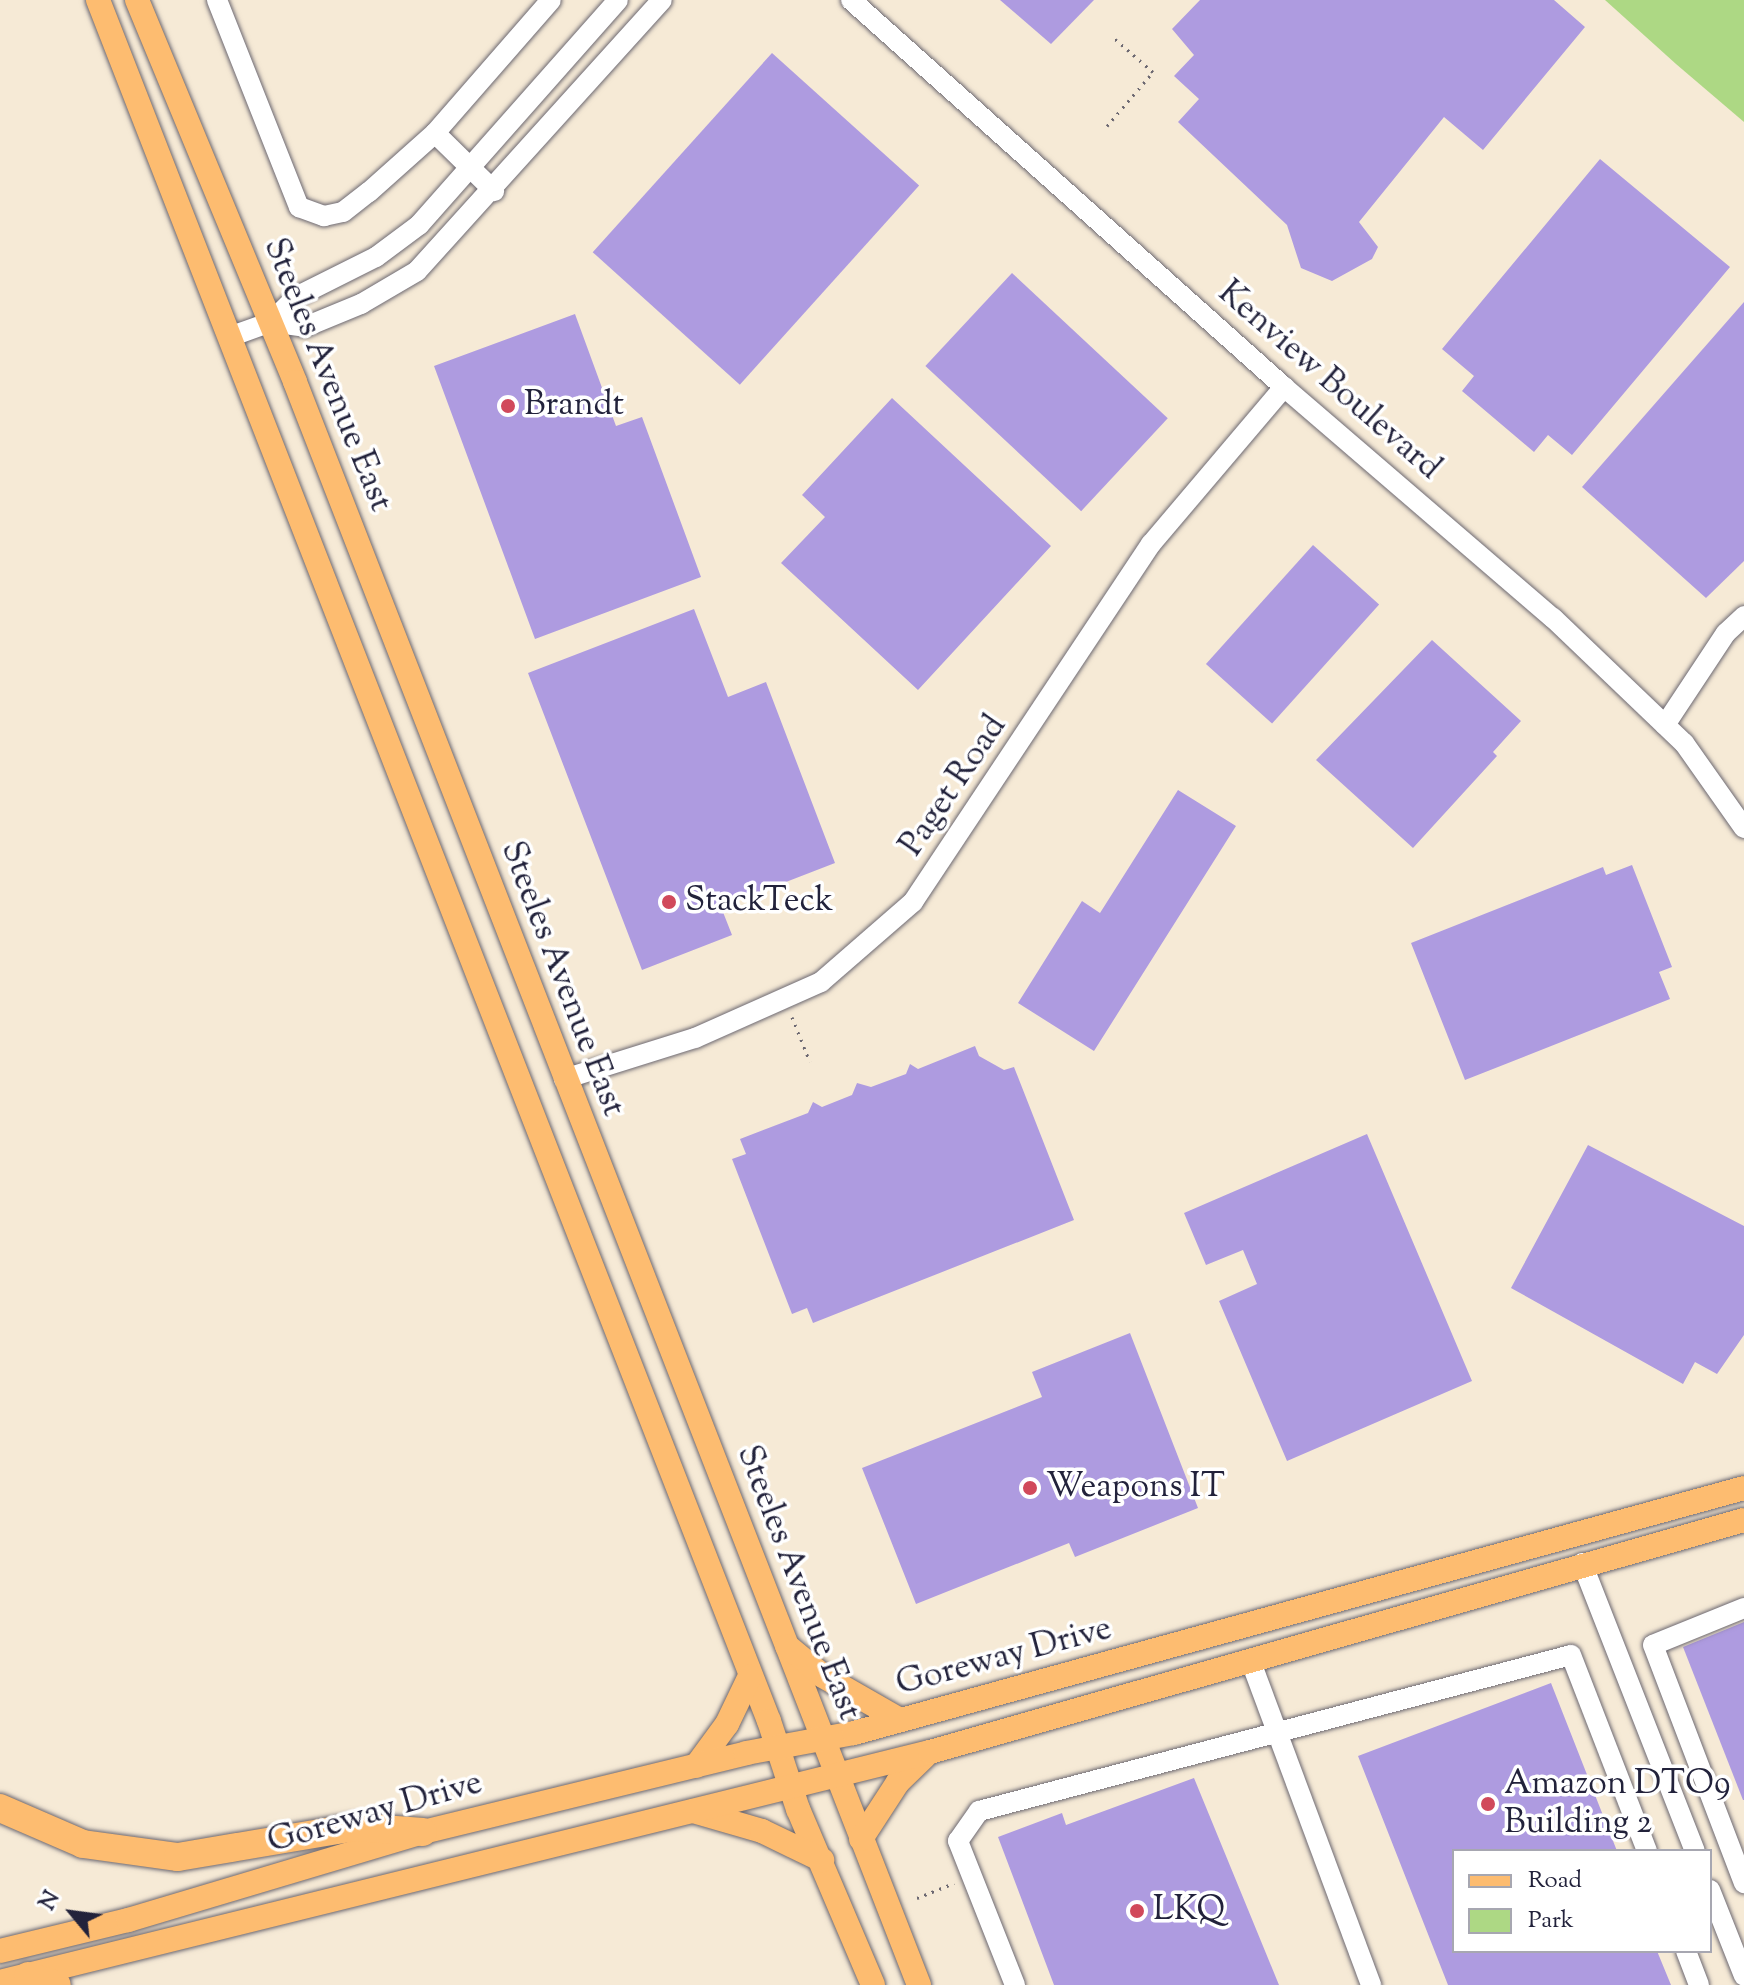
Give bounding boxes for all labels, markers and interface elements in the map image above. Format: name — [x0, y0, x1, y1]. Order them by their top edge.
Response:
street label: Steeles Avenue East — [254, 232, 400, 518]
street label: Kenview Boulevard — [1209, 273, 1449, 489]
place label: Brandt — [524, 386, 624, 426]
marker: Brandt — [499, 397, 517, 415]
street label: Paget Road — [892, 708, 1016, 864]
street label: Steeles Avenue East — [491, 836, 633, 1122]
place label: StackTeck — [685, 882, 833, 922]
marker: StackTeck — [660, 893, 678, 911]
street label: Steeles Avenue East — [727, 1440, 869, 1726]
place label: Weapons IT — [1046, 1468, 1225, 1508]
marker: Weapons IT — [1021, 1479, 1039, 1497]
street label: Goreway Drive — [892, 1609, 1116, 1705]
street label: Goreway Drive — [263, 1763, 487, 1863]
place label: Amazon DTO9 Building 2 — [1504, 1764, 1731, 1844]
marker: Amazon DTO9 Building 2 — [1479, 1795, 1497, 1813]
legend — [1452, 1849, 1712, 1953]
text: Road — [1528, 1864, 1582, 1898]
north arrow — [32, 1873, 112, 1953]
text: N — [33, 1886, 69, 1917]
place label: LKQ — [1153, 1891, 1225, 1931]
marker: LKQ — [1128, 1902, 1146, 1920]
text: Park — [1528, 1904, 1574, 1938]

